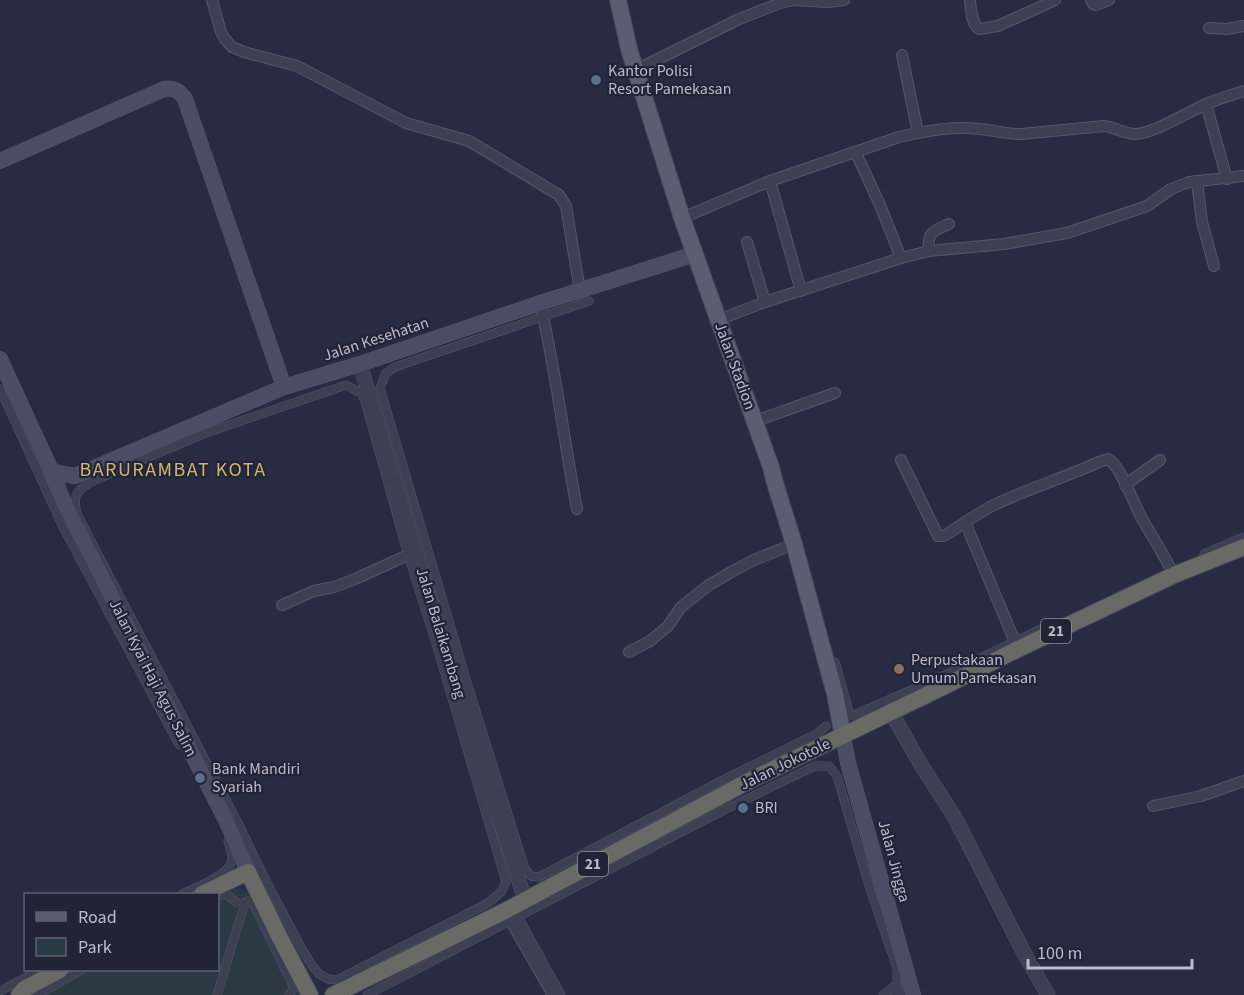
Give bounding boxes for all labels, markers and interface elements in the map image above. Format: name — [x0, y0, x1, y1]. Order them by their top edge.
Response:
place label: Kantor Polisi Resort Pamekasan — [608, 60, 731, 100]
marker: Kantor Polisi Resort Pamekasan — [589, 73, 603, 87]
street label: Jalan Kesehatan — [320, 312, 432, 366]
street label: Jalan Stadion — [709, 319, 761, 413]
district label: BARURAMBAT KOTA — [79, 456, 267, 484]
street label: Jalan Balaikambang — [411, 565, 471, 701]
street label: Jalan Kyai Haji Agus Salim — [104, 596, 202, 760]
road number: 21 — [1041, 619, 1071, 643]
place label: Perpustakaan Umum Pamekasan — [911, 649, 1037, 689]
marker: Perpustakaan Umum Pamekasan — [892, 662, 906, 676]
street label: Jalan Jokotole — [736, 733, 834, 795]
place label: Bank Mandiri Syariah — [212, 758, 300, 798]
marker: Bank Mandiri Syariah — [193, 771, 207, 785]
place label: BRI — [755, 797, 778, 819]
marker: BRI — [736, 801, 750, 815]
street label: Jalan Jingga — [872, 818, 916, 904]
road number: 21 — [578, 852, 608, 876]
legend — [24, 893, 219, 971]
text: Road — [78, 905, 117, 930]
scale bar — [1028, 932, 1192, 970]
text: Park — [78, 935, 112, 960]
text: 100 m — [1037, 941, 1082, 966]

